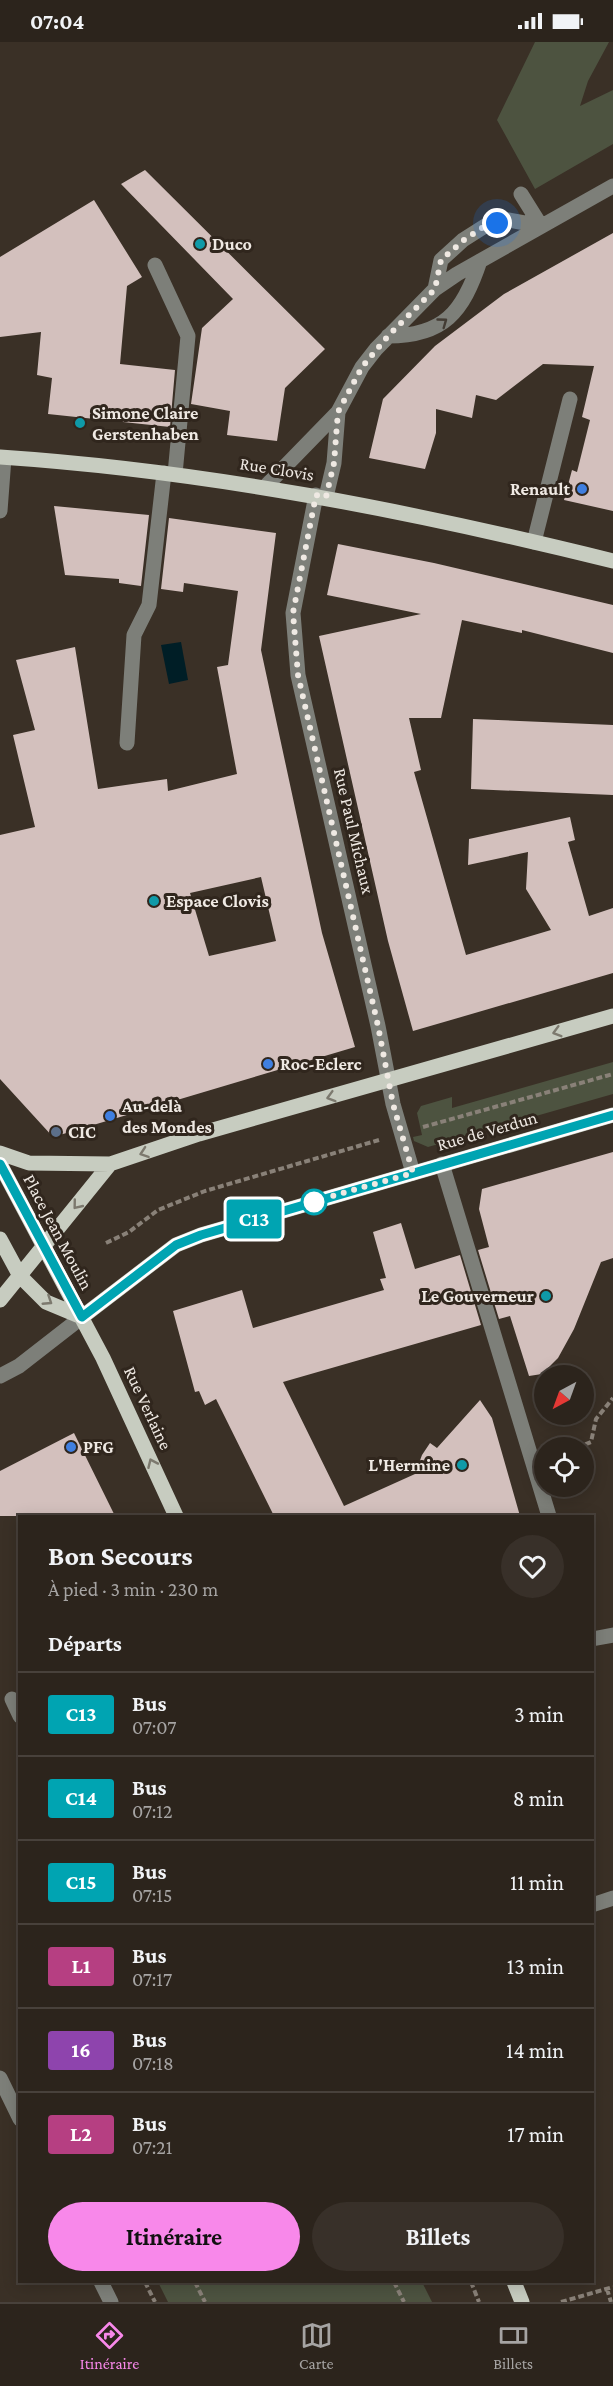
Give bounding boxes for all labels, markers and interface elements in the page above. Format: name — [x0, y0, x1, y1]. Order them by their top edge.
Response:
text: 07:04 — [30, 9, 84, 34]
your location — [482, 208, 512, 238]
place label: Duco — [212, 234, 252, 254]
marker: Duco — [193, 237, 207, 251]
one-way arrow — [436, 318, 447, 329]
place label: Simone Claire Gerstenhaben — [92, 403, 200, 444]
marker: Simone Claire Gerstenhaben — [73, 416, 87, 430]
street label: Rue Clovis — [238, 453, 316, 485]
place label: Renault — [510, 479, 571, 499]
marker: Renault — [575, 482, 589, 496]
street label: Rue Paul Michaux — [330, 766, 378, 896]
place label: Espace Clovis — [166, 891, 269, 911]
marker: Espace Clovis — [147, 894, 161, 908]
one-way arrow — [552, 1025, 563, 1037]
place label: Roc-Eclerc — [280, 1054, 362, 1074]
marker: Roc-Eclerc — [261, 1057, 275, 1071]
one-way arrow — [326, 1089, 336, 1102]
place label: Au-delà des Mondes — [121, 1096, 212, 1137]
street label: Rue de Verdun — [435, 1107, 540, 1155]
marker: Au-delà des Mondes — [103, 1109, 117, 1123]
place label: CIC — [68, 1122, 96, 1142]
marker: CIC — [49, 1125, 63, 1139]
one-way arrow — [139, 1145, 150, 1158]
street label: Place Jean Moulin — [19, 1171, 97, 1293]
unlabelled marker — [301, 1189, 327, 1215]
one-way arrow — [74, 1199, 85, 1210]
line badge: C13 — [220, 1200, 288, 1238]
text: C13 — [239, 1207, 269, 1231]
place label: Le Gouverneur — [421, 1286, 534, 1306]
marker: Le Gouverneur — [539, 1289, 553, 1303]
one-way arrow — [41, 1294, 52, 1305]
street label: Rue Verlaine — [120, 1363, 176, 1453]
north arrow — [534, 1365, 594, 1425]
map controls — [534, 1365, 594, 1497]
place label: PFG — [83, 1437, 114, 1457]
button: locate — [534, 1437, 594, 1497]
marker: PFG — [64, 1440, 78, 1454]
place label: L'Hermine — [368, 1455, 450, 1475]
one-way arrow — [148, 1458, 160, 1469]
marker: L'Hermine — [455, 1458, 469, 1472]
button: heart — [501, 1535, 564, 1598]
text: Bon Secours — [48, 1540, 193, 1571]
text: À pied · 3 min · 230 m — [48, 1578, 218, 1600]
text: Départs — [48, 1631, 122, 1656]
text: Bus — [132, 1691, 166, 1716]
text: C13 — [66, 1702, 96, 1726]
text: 3 min — [514, 1702, 564, 1727]
text: 07:07 — [132, 1716, 176, 1738]
text: Bus — [132, 1775, 166, 1800]
text: C14 — [65, 1786, 97, 1810]
text: 8 min — [513, 1786, 564, 1811]
text: 07:12 — [132, 1800, 173, 1822]
text: Bus — [132, 1859, 166, 1884]
text: C15 — [66, 1870, 96, 1894]
text: 11 min — [510, 1870, 564, 1895]
text: 07:15 — [132, 1884, 172, 1906]
text: Bus — [132, 1943, 166, 1968]
text: L1 — [71, 1954, 91, 1978]
text: 13 min — [507, 1954, 564, 1979]
text: 07:17 — [132, 1968, 172, 1990]
text: Bus — [132, 2027, 166, 2052]
text: 16 — [71, 2038, 91, 2062]
text: 14 min — [506, 2038, 564, 2063]
text: 07:18 — [132, 2052, 174, 2074]
text: Bus — [132, 2111, 166, 2136]
text: L2 — [70, 2122, 92, 2146]
text: 17 min — [507, 2122, 564, 2147]
text: 07:21 — [132, 2136, 173, 2158]
button: Itinéraire — [48, 2202, 300, 2271]
button: Billets — [312, 2202, 564, 2271]
tab: Itinéraire — [80, 2319, 139, 2372]
tab: Carte — [299, 2319, 334, 2372]
tab: Billets — [493, 2319, 533, 2372]

